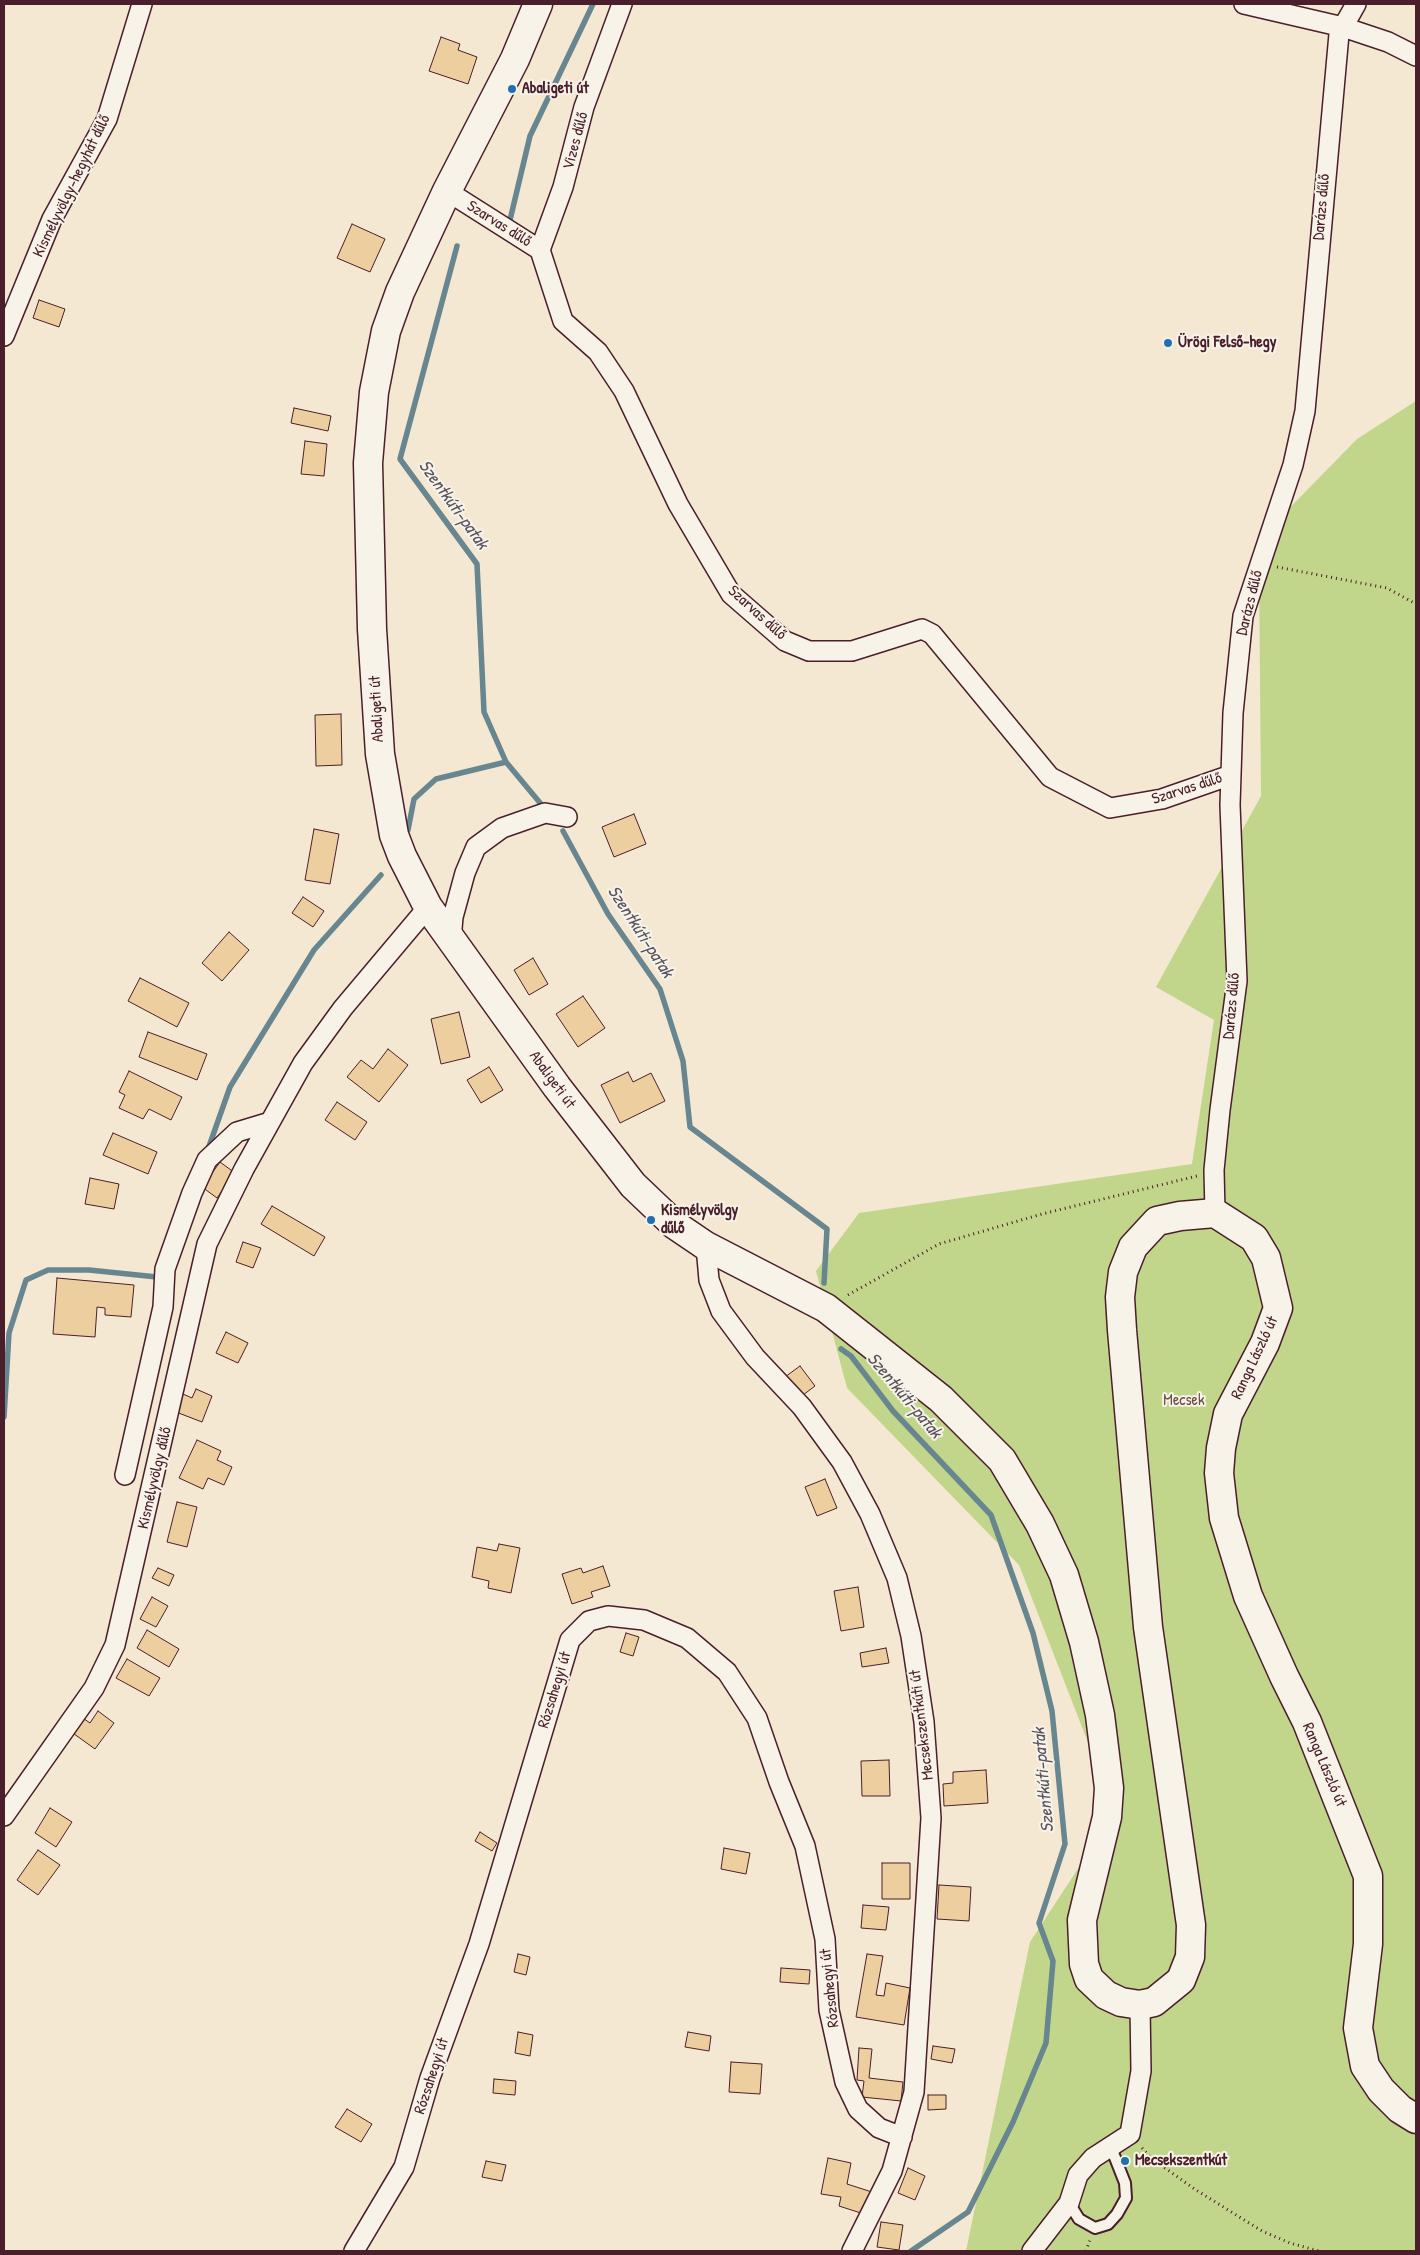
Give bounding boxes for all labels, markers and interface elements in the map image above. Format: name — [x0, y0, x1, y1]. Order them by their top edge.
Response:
place label: Abaligeti út — [522, 79, 589, 99]
marker: Abaligeti út — [506, 83, 518, 95]
street label: Vizes dűlő — [559, 110, 593, 172]
street label: Kismélyvölgy-hegyhát dűlő — [29, 112, 115, 260]
street label: Darázs dűlő — [1310, 173, 1334, 241]
street label: Szarvas dűlő — [463, 197, 535, 251]
place label: Ürögi Felső-hegy — [1178, 333, 1276, 353]
marker: Ürögi Felső-hegy — [1162, 337, 1174, 349]
water label: Szentkúti-patak — [413, 456, 493, 554]
street label: Darázs dűlő — [1233, 568, 1267, 638]
street label: Szarvas dűlő — [724, 582, 790, 644]
street label: Abaligeti út — [366, 675, 388, 743]
street label: Szarvas dűlő — [1150, 769, 1224, 809]
water label: Szentkúti-patak — [602, 882, 678, 982]
street label: Darázs dűlő — [1220, 972, 1244, 1040]
street label: Abaligeti út — [525, 1047, 579, 1113]
place label: Kismélyvölgy dűlő — [661, 1201, 738, 1239]
marker: Kismélyvölgy dűlő — [645, 1214, 657, 1226]
street label: Ranga László út — [1227, 1313, 1283, 1403]
water label: Szentkúti-patak — [862, 1349, 946, 1443]
park label: Mecsek — [1163, 1391, 1205, 1411]
street label: Kismélyvölgy dűlő — [134, 1425, 176, 1531]
street label: Rózsahegyi út — [534, 1649, 576, 1731]
street label: Mecsekszentkúti út — [906, 1669, 938, 1781]
street label: Ranga László út — [1298, 1720, 1350, 1810]
water label: Szentkúti-patak — [1029, 1727, 1059, 1833]
street label: Rózsahegyi út — [816, 1948, 844, 2028]
street label: Rózsahegyi út — [411, 2035, 453, 2117]
place label: Mecsekszentkút — [1135, 2151, 1227, 2171]
marker: Mecsekszentkút — [1119, 2155, 1131, 2167]

